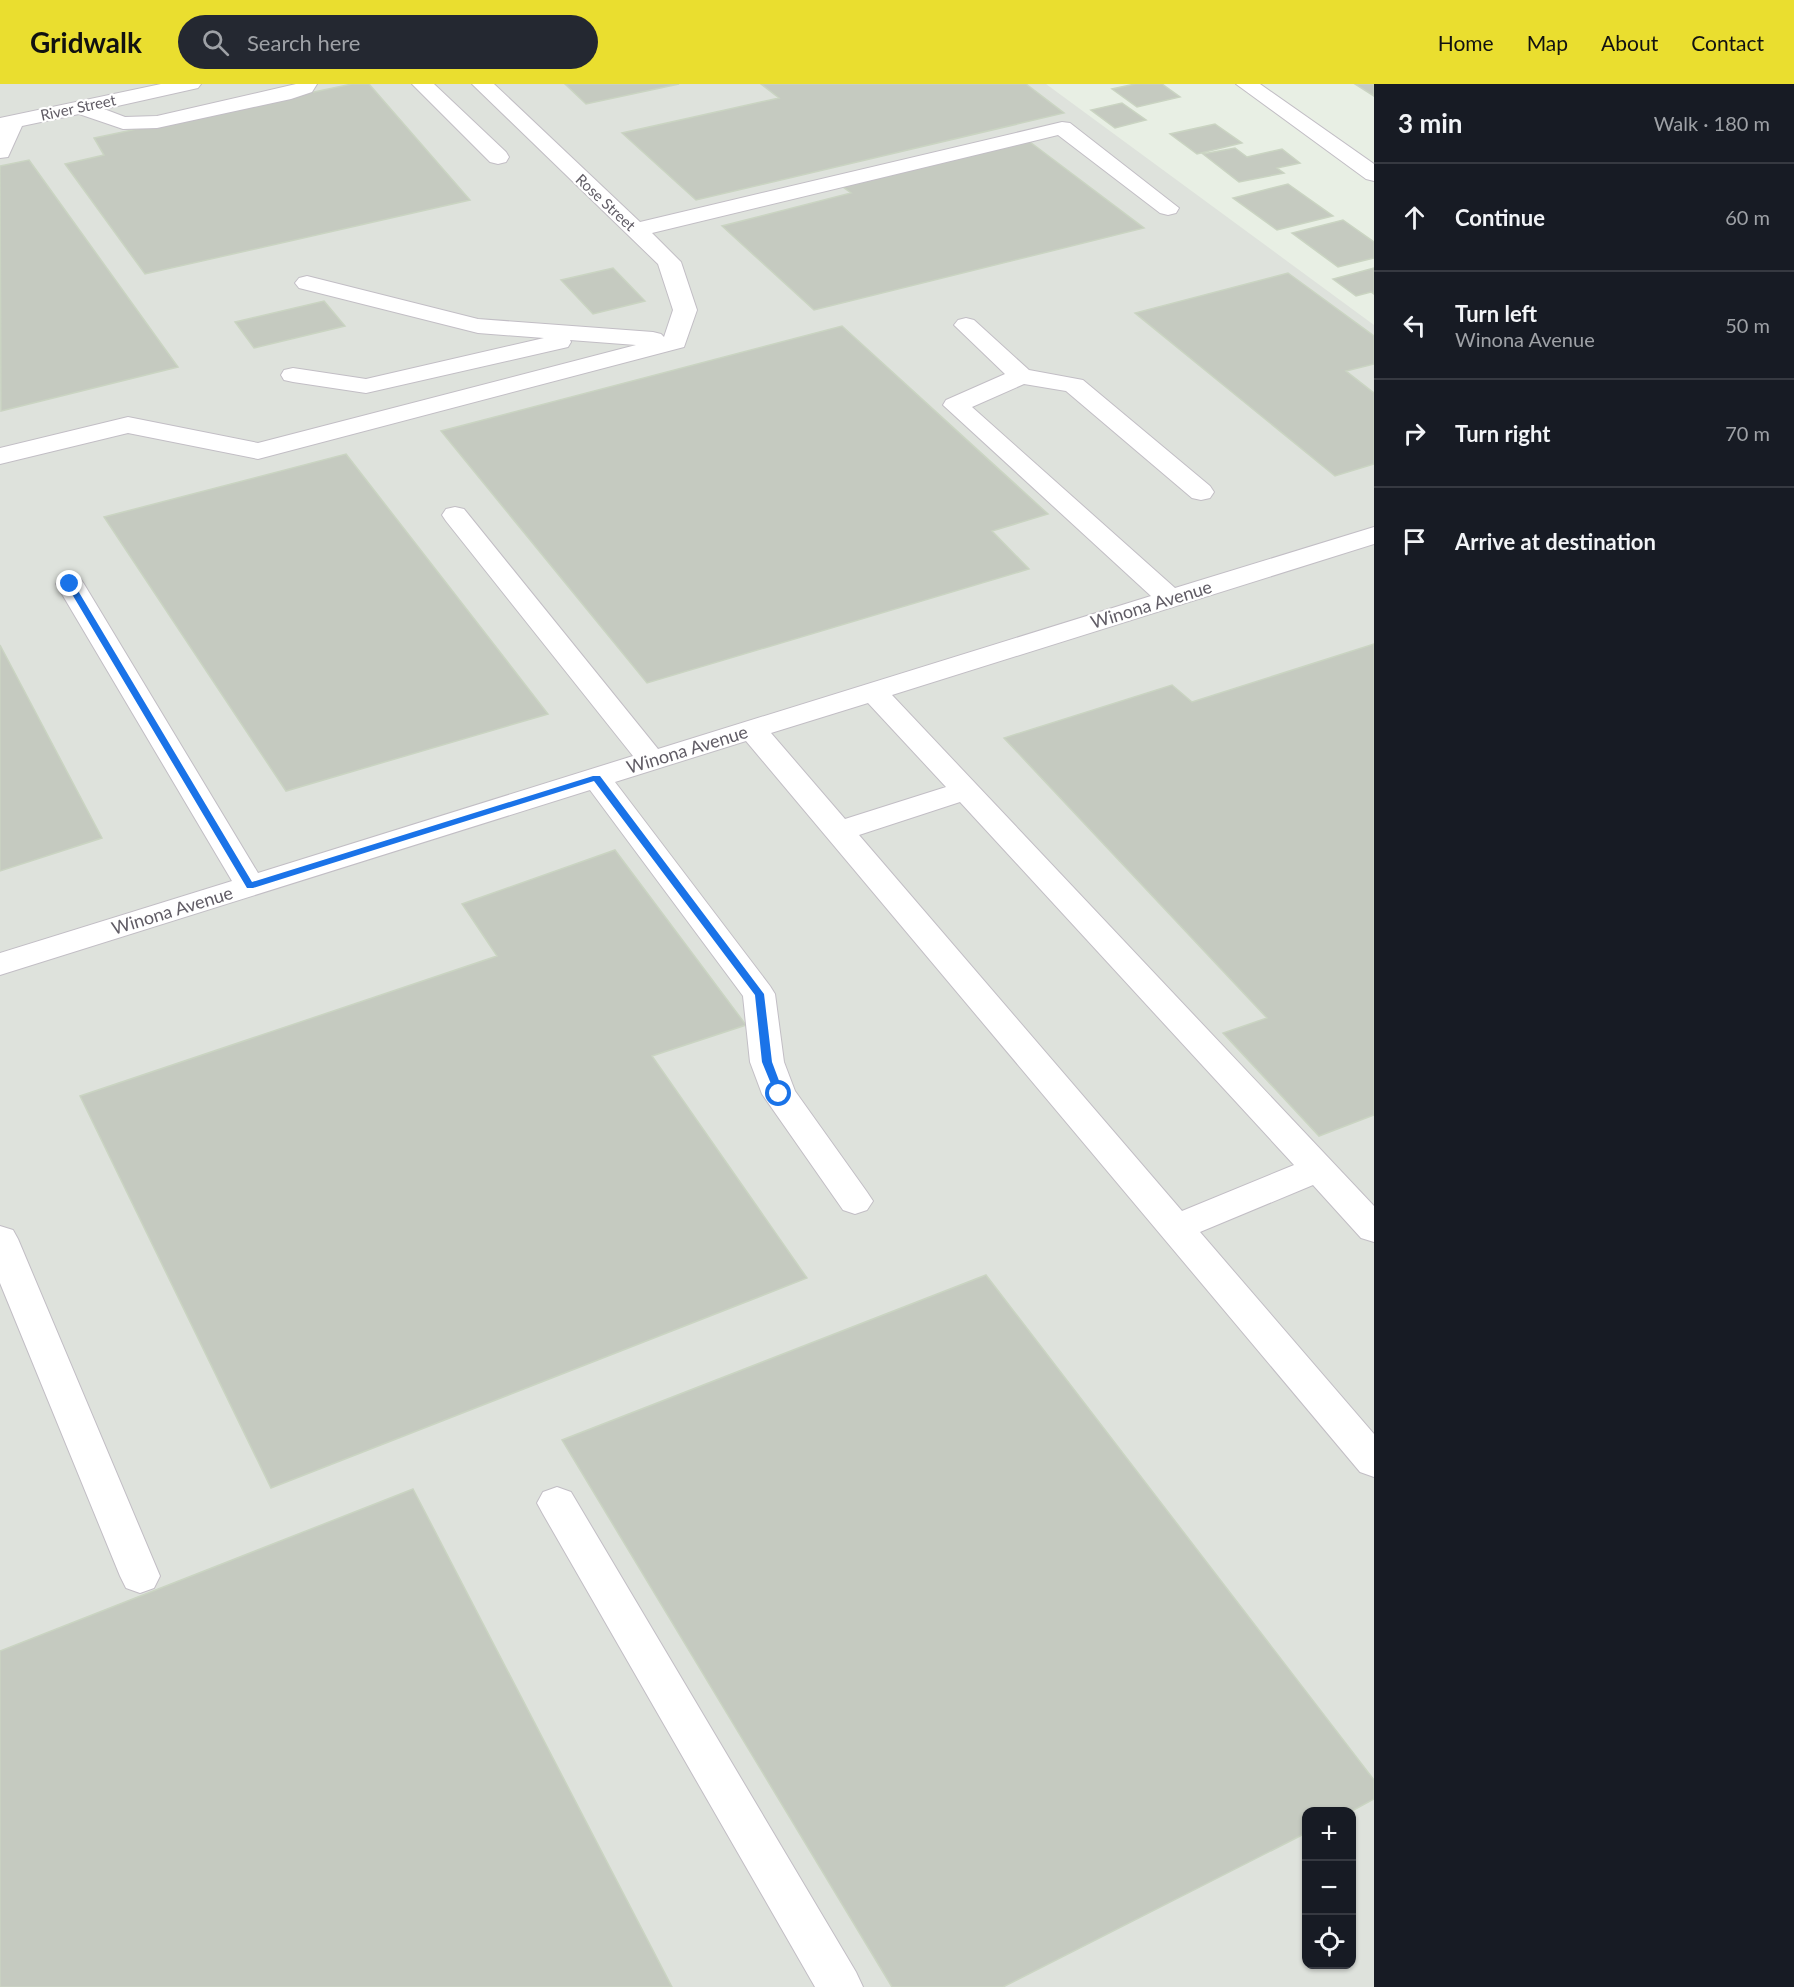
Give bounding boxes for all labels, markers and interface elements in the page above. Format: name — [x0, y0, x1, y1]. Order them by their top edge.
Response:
search box — [178, 15, 598, 69]
text: Gridwalk — [30, 25, 142, 59]
icon: search — [199, 26, 232, 59]
text: Search here — [247, 29, 360, 56]
text: Home — [1438, 30, 1494, 55]
text: Map — [1527, 30, 1568, 55]
text: About — [1601, 30, 1658, 55]
text: Contact — [1691, 30, 1764, 55]
street label: River Street — [39, 90, 118, 124]
text: 3 min — [1398, 107, 1462, 139]
text: Walk · 180 m — [1654, 111, 1770, 135]
street label: Rose Street — [572, 170, 640, 235]
icon: ahead — [1398, 201, 1431, 234]
text: Continue — [1455, 204, 1545, 231]
text: 60 m — [1725, 205, 1770, 229]
text: Turn left — [1455, 300, 1537, 327]
icon: left — [1398, 309, 1431, 342]
text: 50 m — [1725, 313, 1770, 337]
text: Winona Avenue — [1455, 327, 1595, 351]
icon: right — [1398, 417, 1431, 450]
text: Turn right — [1455, 420, 1550, 447]
text: 70 m — [1725, 421, 1770, 445]
icon: arrive — [1398, 525, 1431, 558]
text: Arrive at destination — [1455, 528, 1656, 555]
route end — [56, 570, 82, 596]
street label: Winona Avenue — [1088, 575, 1214, 633]
street label: Winona Avenue — [624, 720, 750, 778]
street label: Winona Avenue — [109, 881, 235, 939]
route start — [765, 1080, 791, 1106]
map controls — [1302, 1807, 1356, 1969]
button: + — [1302, 1807, 1356, 1861]
button: − — [1302, 1861, 1356, 1915]
button: locate — [1302, 1915, 1356, 1969]

